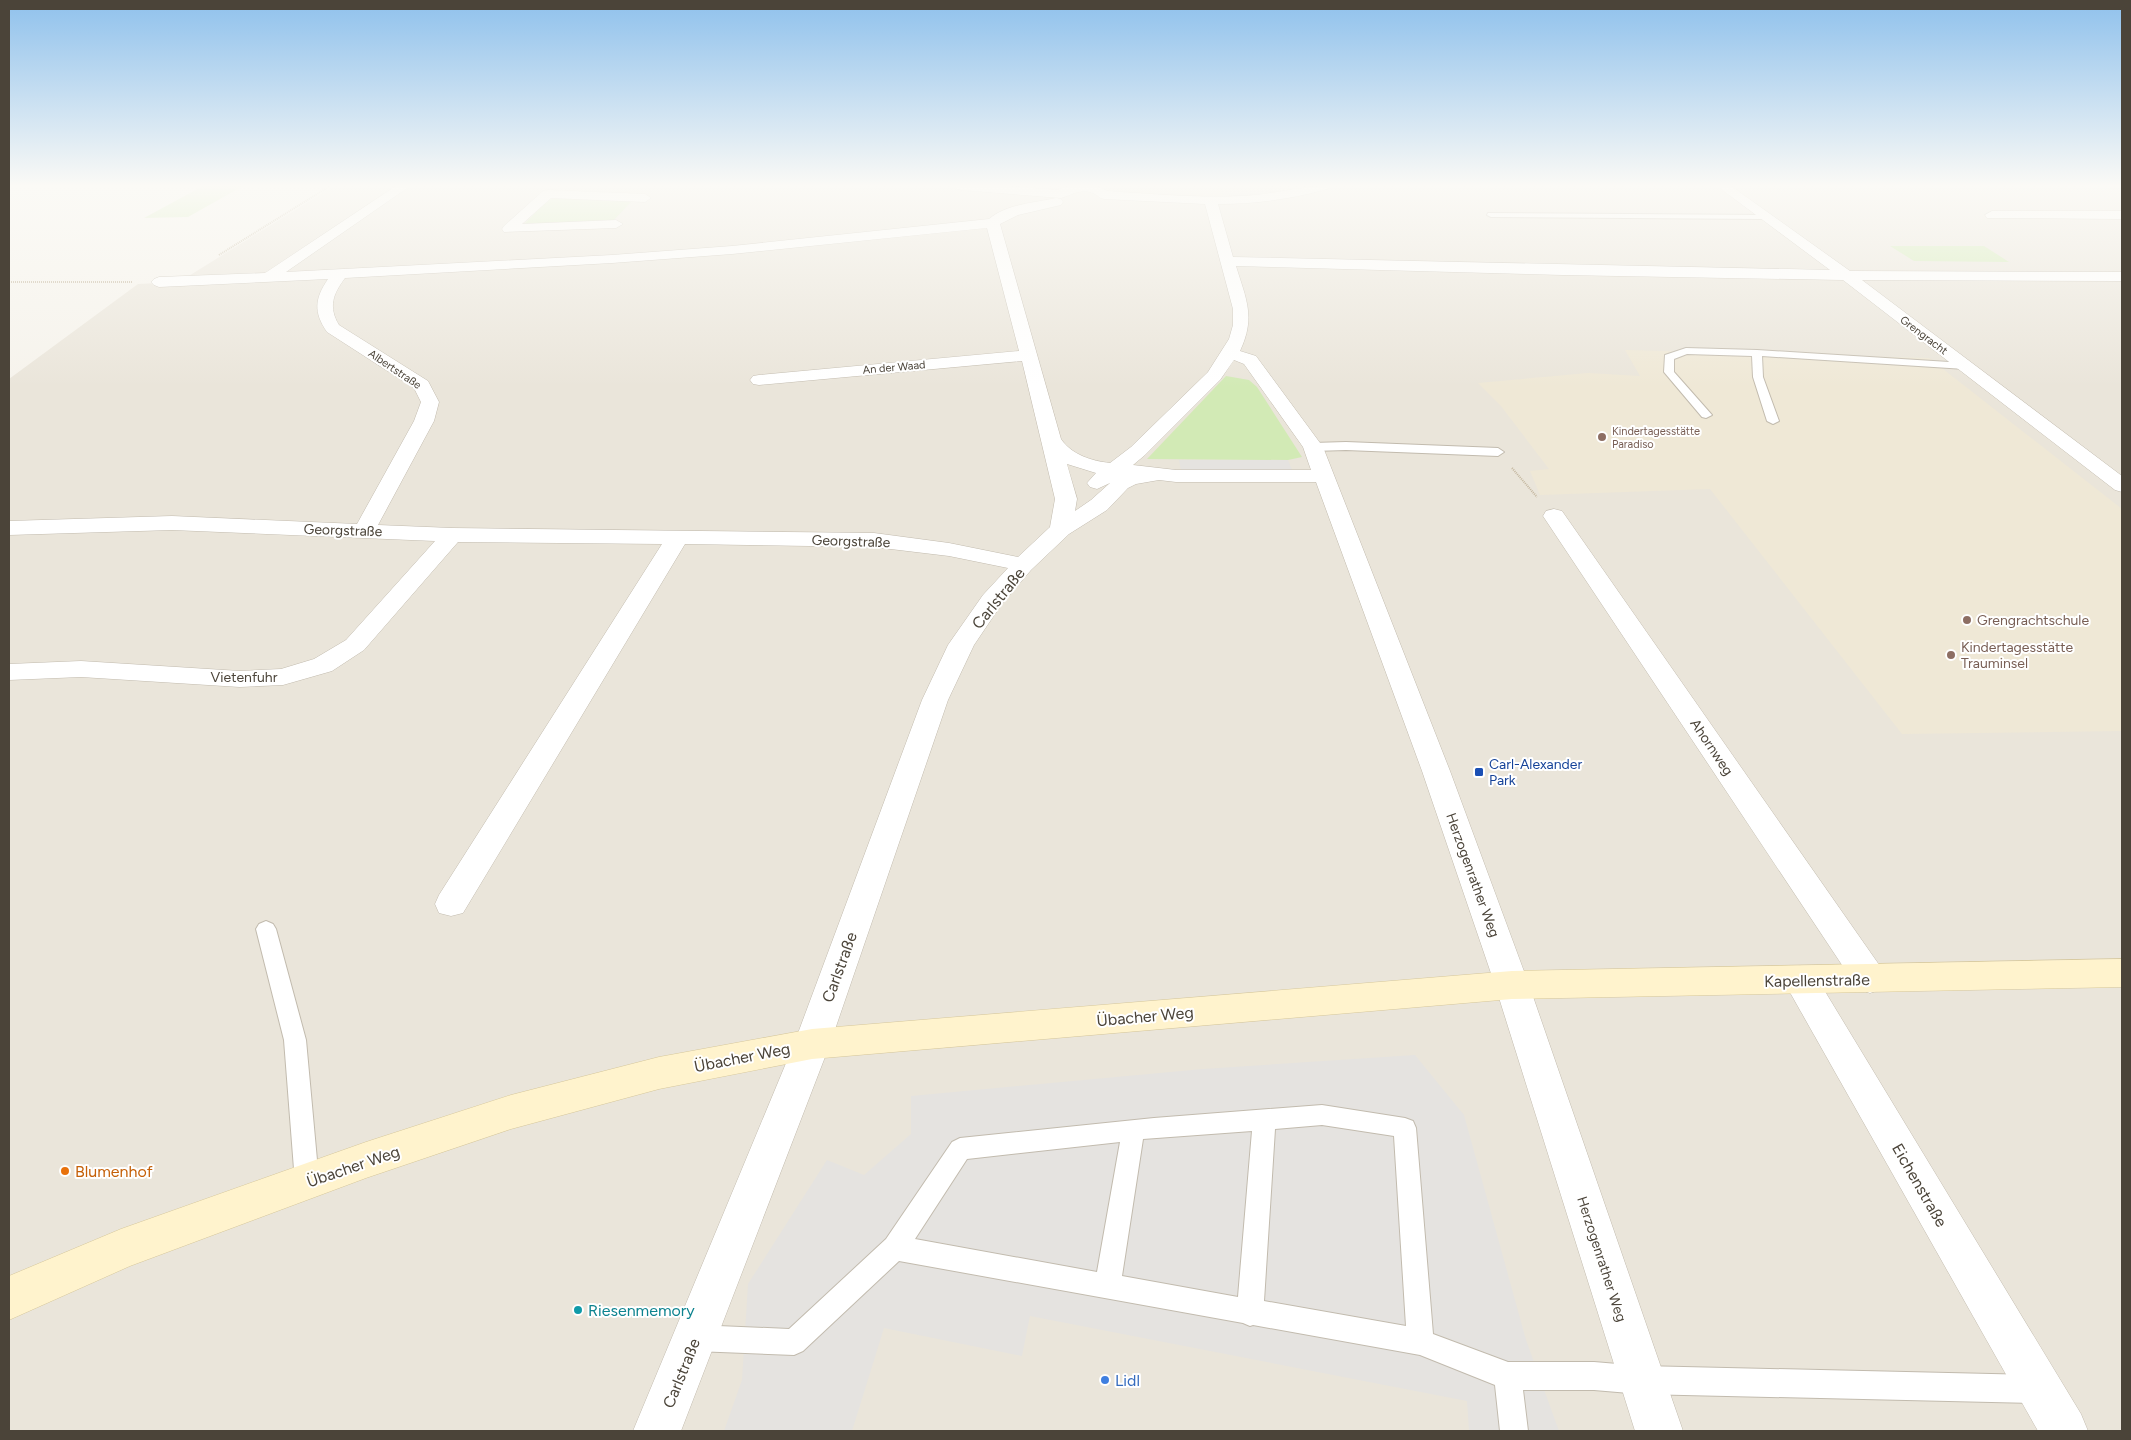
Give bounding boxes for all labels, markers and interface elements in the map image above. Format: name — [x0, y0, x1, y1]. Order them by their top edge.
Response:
street label: Grengracht — [1897, 313, 1950, 358]
street label: Albertstraße — [366, 347, 424, 392]
street label: An der Waad — [862, 358, 926, 377]
place label: Kindertagesstätte Paradiso — [1612, 425, 1700, 451]
marker: Kindertagesstätte Paradiso — [1596, 431, 1608, 443]
street label: Georgstraße — [303, 521, 383, 540]
street label: Georgstraße — [811, 532, 891, 551]
street label: Carlstraße — [968, 564, 1029, 633]
place label: Grengrachtschule — [1977, 612, 2089, 629]
marker: Grengrachtschule — [1961, 614, 1973, 626]
place label: Kindertagesstätte Trauminsel — [1961, 639, 2073, 672]
marker: Kindertagesstätte Trauminsel — [1945, 649, 1957, 661]
street label: Vietenfuhr — [211, 669, 278, 686]
street label: Ahornweg — [1686, 716, 1737, 779]
place label: Carl-Alexander Park — [1489, 756, 1582, 789]
marker: Carl-Alexander Park — [1473, 766, 1485, 778]
street label: Herzogenrather Weg — [1442, 811, 1503, 940]
street label: Carlstraße — [818, 929, 861, 1005]
street label: Kapellenstraße — [1764, 970, 1870, 991]
street label: Übacher Weg — [1096, 1003, 1194, 1030]
street label: Übacher Weg — [692, 1039, 792, 1076]
street label: Eichenstraße — [1888, 1140, 1951, 1231]
street label: Übacher Weg — [304, 1142, 402, 1191]
place label: Blumenhof — [75, 1162, 153, 1181]
marker: Blumenhof — [59, 1165, 71, 1177]
street label: Herzogenrather Weg — [1573, 1194, 1630, 1324]
place label: Riesenmemory — [588, 1301, 695, 1320]
marker: Riesenmemory — [572, 1304, 584, 1316]
street label: Carlstraße — [659, 1335, 704, 1411]
place label: Lidl — [1115, 1371, 1140, 1390]
marker: Lidl — [1099, 1374, 1111, 1386]

